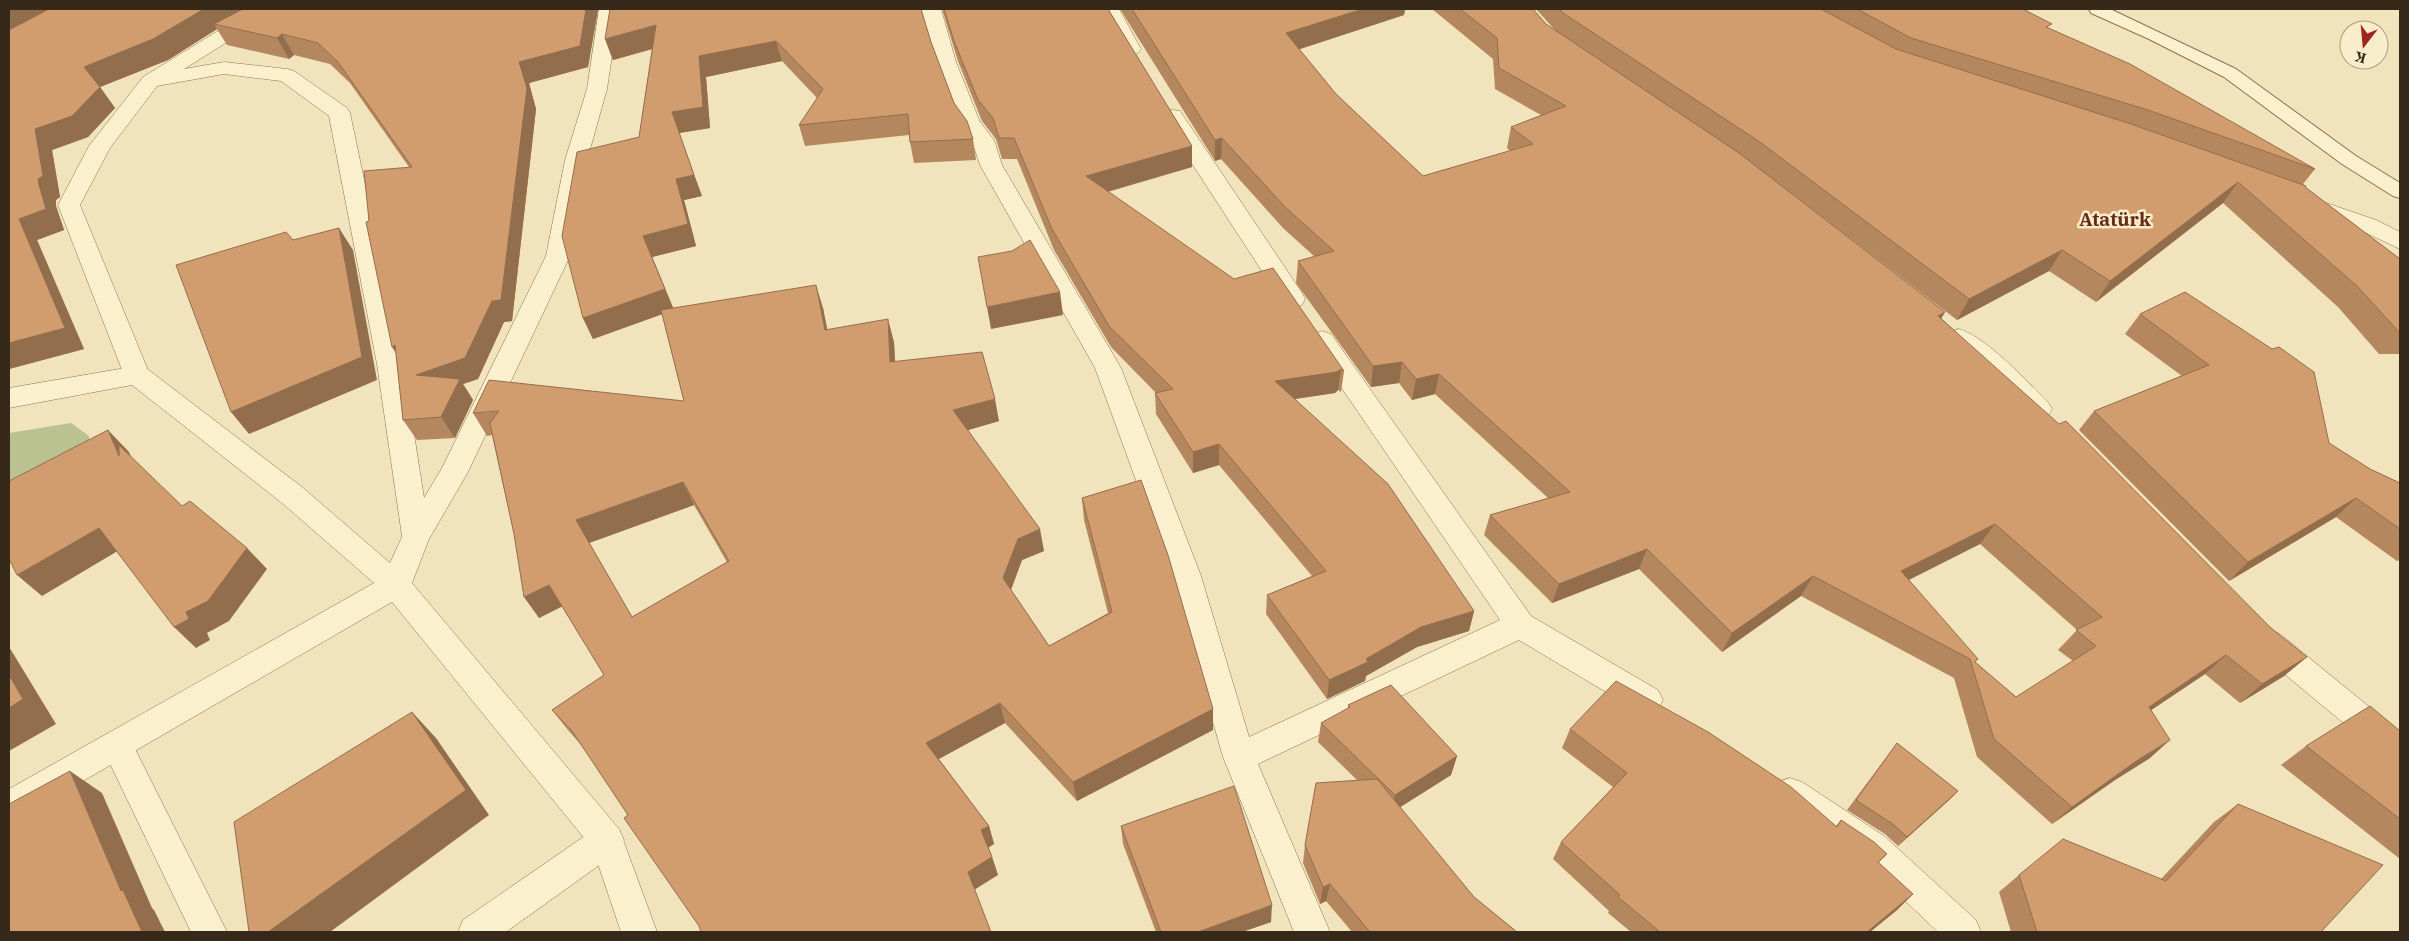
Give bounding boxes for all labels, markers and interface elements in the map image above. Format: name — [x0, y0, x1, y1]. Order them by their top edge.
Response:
north arrow — [2339, 20, 2389, 70]
text: K — [2353, 47, 2368, 68]
district label: Atatürk — [2079, 207, 2151, 231]

